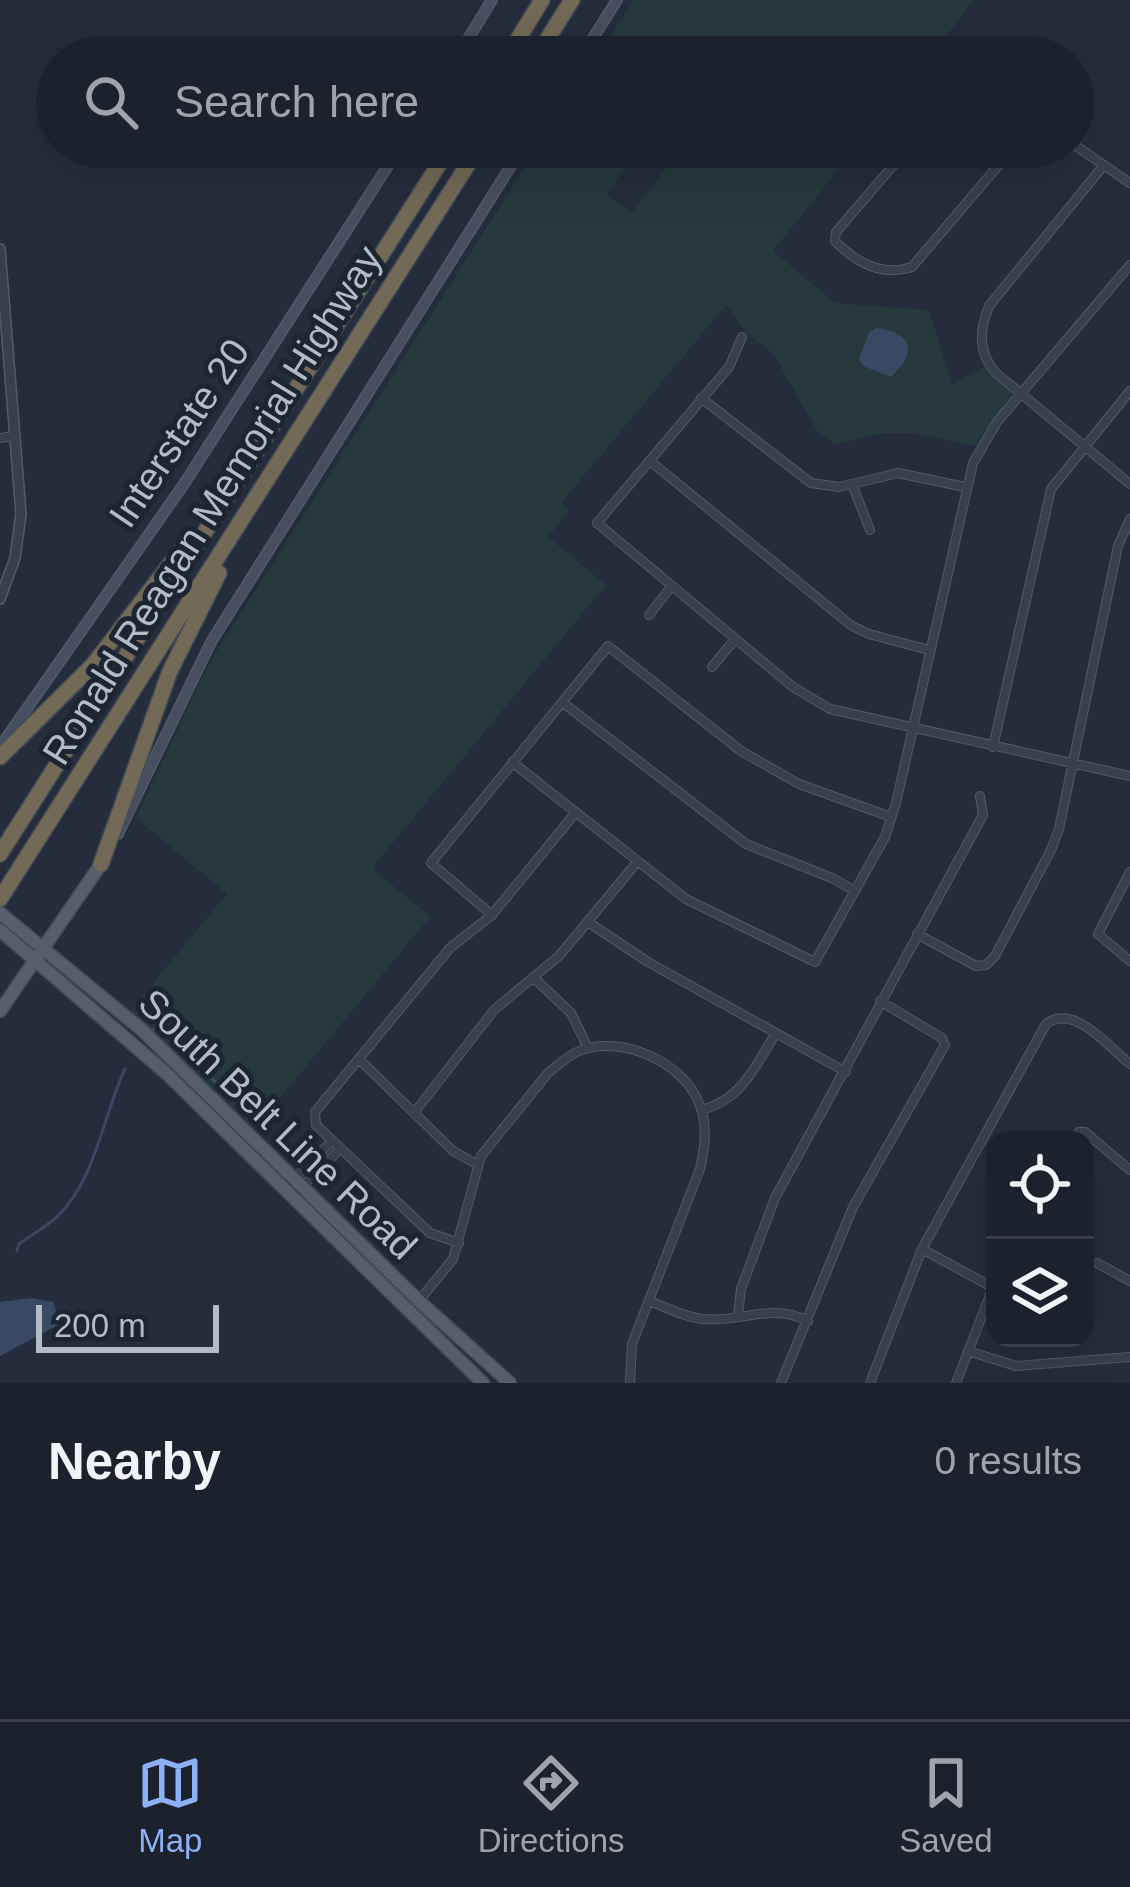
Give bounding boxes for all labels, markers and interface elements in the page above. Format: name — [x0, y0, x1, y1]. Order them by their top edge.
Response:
search box — [36, 36, 1094, 168]
icon: search — [78, 69, 144, 135]
text: Search here — [174, 76, 419, 127]
street label: Ronald Reagan Memorial Highway — [34, 238, 390, 772]
street label: Interstate 20 — [101, 331, 257, 535]
street label: South Belt Line Road — [130, 981, 426, 1267]
map controls — [986, 1131, 1094, 1347]
button: locate — [986, 1131, 1094, 1239]
button: layers — [986, 1239, 1094, 1347]
scale bar — [36, 1299, 219, 1352]
text: 200 m — [54, 1307, 146, 1344]
text: Nearby — [48, 1433, 221, 1490]
text: 0 results — [935, 1439, 1082, 1482]
tab: Map — [137, 1750, 203, 1860]
tab: Directions — [478, 1750, 625, 1860]
tab: Saved — [899, 1750, 993, 1860]

